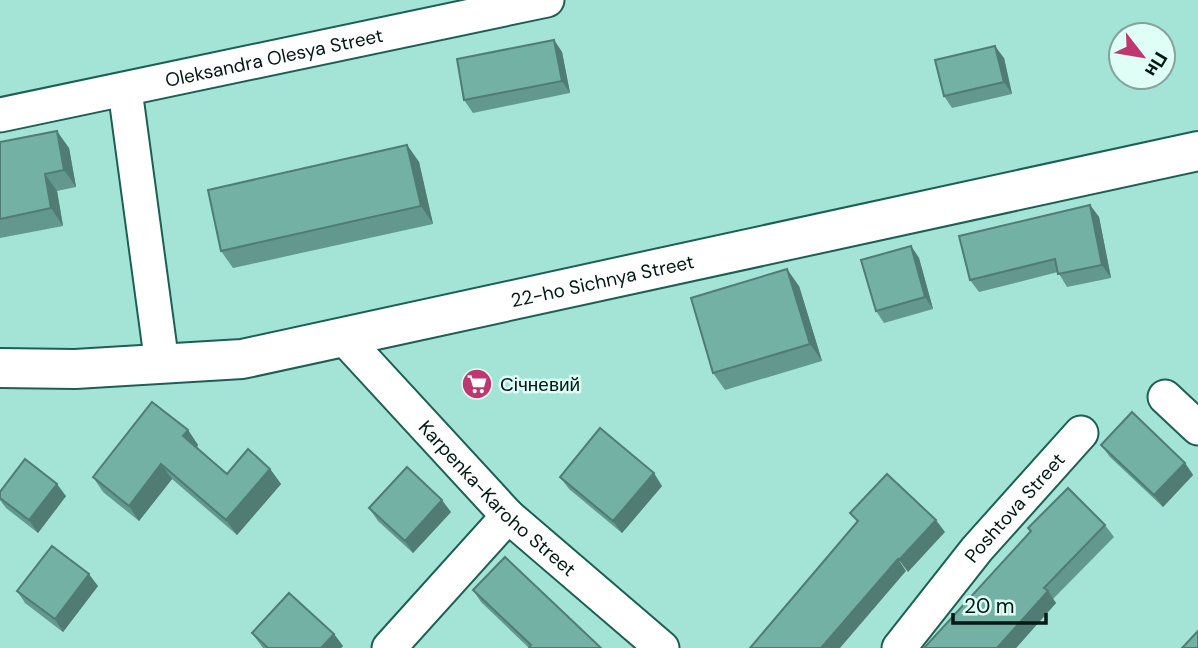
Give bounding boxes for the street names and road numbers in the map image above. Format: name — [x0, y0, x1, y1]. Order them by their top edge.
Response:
street label: Oleksandra Olesya Street — [163, 23, 385, 93]
street label: 22-ho Sichnya Street — [508, 249, 696, 313]
street label: Karpenka-Karoho Street — [413, 415, 581, 582]
street label: Poshtova Street — [959, 448, 1070, 568]

